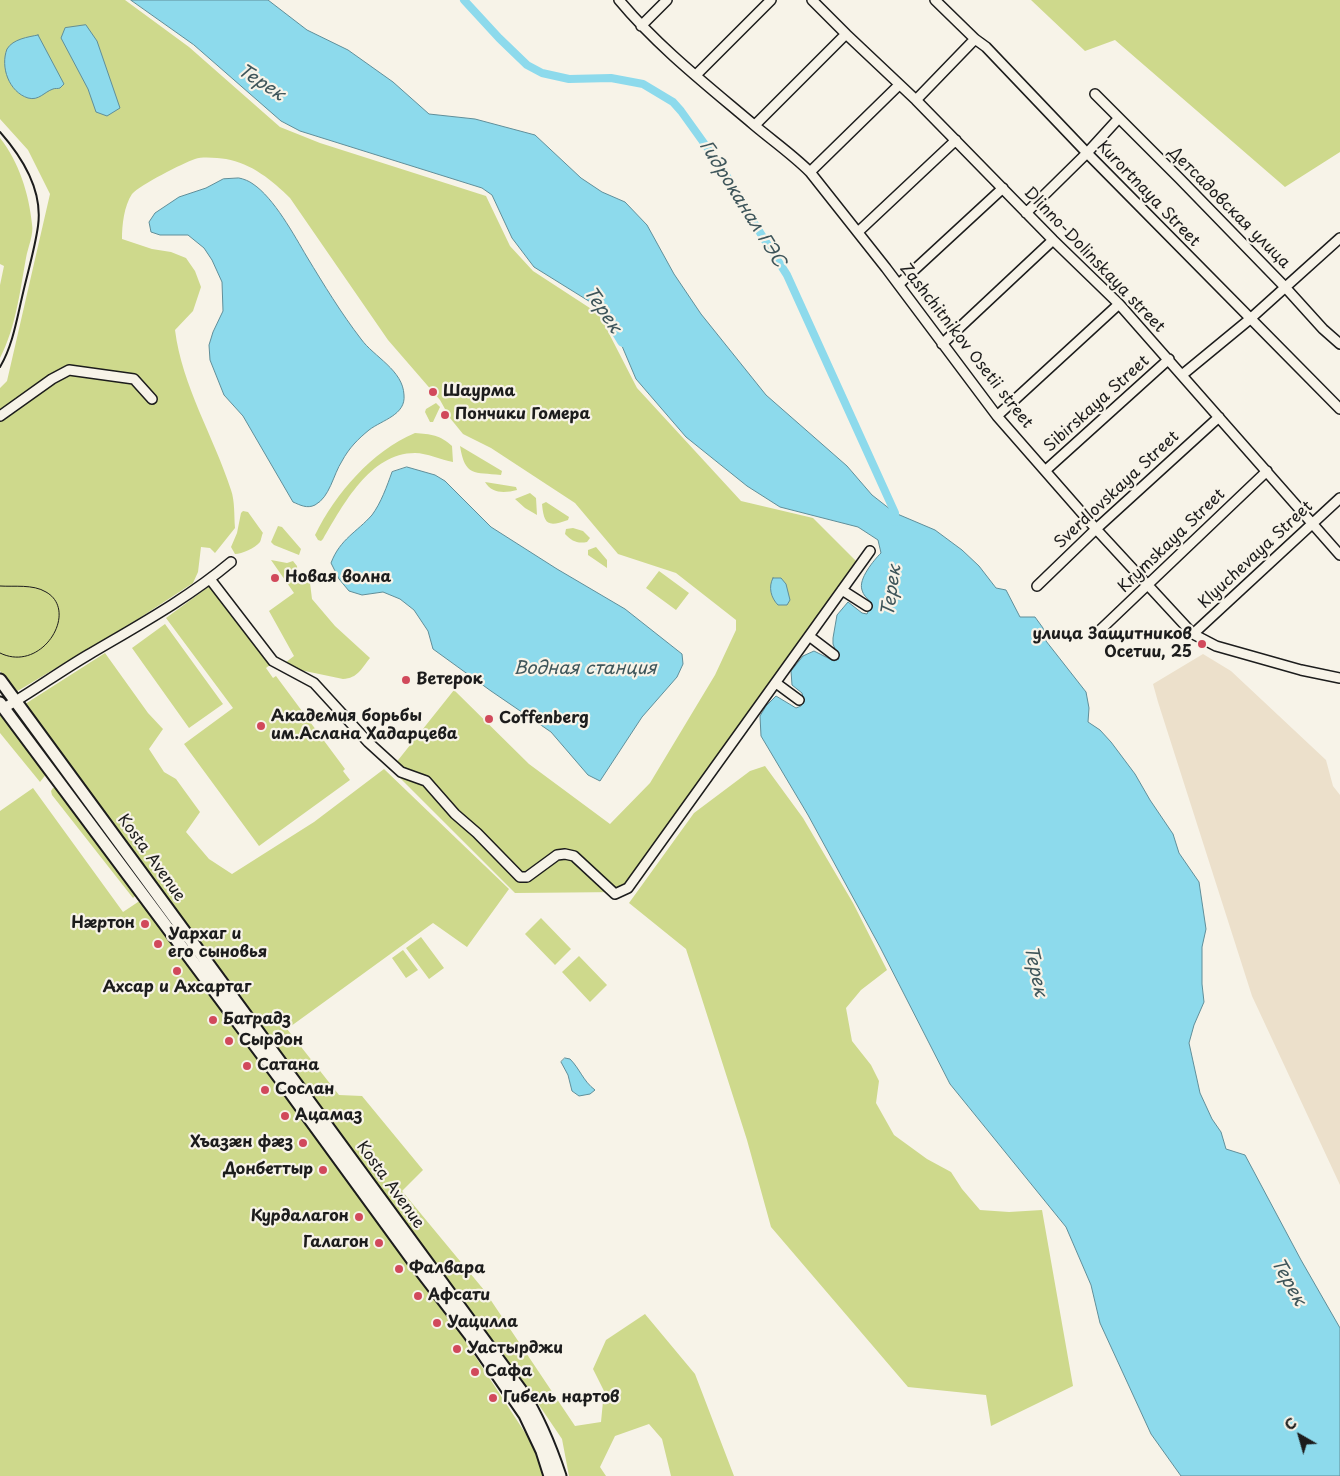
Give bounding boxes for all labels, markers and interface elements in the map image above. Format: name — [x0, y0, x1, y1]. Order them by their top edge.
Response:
water label: Терек — [234, 60, 288, 106]
water label: Гидроканал ГЭС — [694, 137, 790, 271]
street label: Kurortnaya Street — [1092, 137, 1204, 251]
street label: Детсадовская улица — [1164, 143, 1294, 273]
street label: Dlinno-Dolinskaya street — [1019, 183, 1169, 337]
street label: Zashchitnikov Osetii street — [896, 260, 1036, 432]
water label: Терек — [579, 283, 625, 337]
street label: Sibirskaya Street — [1040, 352, 1154, 456]
place label: Шаурма — [443, 382, 515, 402]
marker: Шаурма — [427, 386, 439, 398]
place label: Пончики Гомера — [455, 405, 590, 425]
marker: Пончики Гомера — [439, 409, 451, 421]
street label: Sverdlovskaya Street — [1051, 427, 1183, 553]
street label: Krymskaya Street — [1115, 485, 1229, 597]
street label: Klyuchevaya Street — [1195, 497, 1317, 613]
water label: Терек — [878, 564, 906, 618]
place label: Новая волна — [285, 568, 391, 588]
marker: Новая волна — [269, 572, 281, 584]
place label: улица Защитников Осетии, 25 — [1033, 625, 1192, 663]
marker: улица Защитников Осетии, 25 — [1196, 638, 1208, 650]
water label: Водная станция — [514, 658, 656, 680]
place label: Ветерок — [416, 670, 483, 690]
marker: Ветерок — [400, 674, 412, 686]
place label: Академия борьбы им.Аслана Хадарцева — [271, 707, 458, 745]
place label: Coffenberg — [499, 709, 589, 729]
marker: Coffenberg — [483, 713, 495, 725]
marker: Академия борьбы им.Аслана Хадарцева — [255, 720, 267, 732]
street label: Kosta Avenue — [113, 811, 189, 905]
place label: Нæртон — [71, 914, 135, 934]
marker: Нæртон — [139, 918, 151, 930]
place label: Уархаг и его сыновья — [168, 925, 267, 963]
marker: Уархаг и его сыновья — [152, 938, 164, 950]
water label: Терек — [1019, 944, 1051, 998]
marker: Ахсар и Ахсартаг — [171, 965, 183, 977]
place label: Ахсар и Ахсартаг — [103, 978, 251, 998]
place label: Батрадз — [223, 1010, 291, 1030]
marker: Батрадз — [207, 1014, 219, 1026]
place label: Сырдон — [239, 1031, 303, 1051]
marker: Сырдон — [223, 1035, 235, 1047]
place label: Сатана — [257, 1056, 319, 1076]
marker: Сатана — [241, 1060, 253, 1072]
place label: Сослан — [275, 1080, 334, 1100]
marker: Сослан — [259, 1084, 271, 1096]
place label: Ацамаз — [295, 1106, 362, 1126]
marker: Ацамаз — [279, 1110, 291, 1122]
place label: Хъазæн фæз — [190, 1133, 293, 1153]
marker: Хъазæн фæз — [297, 1137, 309, 1149]
street label: Kosta Avenue — [352, 1138, 428, 1232]
place label: Донбеттыр — [223, 1160, 313, 1180]
marker: Донбеттыр — [317, 1164, 329, 1176]
place label: Курдалагон — [250, 1207, 349, 1227]
marker: Курдалагон — [353, 1211, 365, 1223]
place label: Галагон — [303, 1233, 369, 1253]
marker: Галагон — [373, 1237, 385, 1249]
water label: Терек — [1266, 1254, 1310, 1310]
place label: Фалвара — [409, 1259, 485, 1279]
marker: Фалвара — [393, 1263, 405, 1275]
place label: Афсати — [428, 1286, 490, 1306]
marker: Афсати — [412, 1290, 424, 1302]
place label: Уацилла — [447, 1313, 518, 1333]
marker: Уацилла — [431, 1317, 443, 1329]
place label: Уастырджи — [467, 1339, 563, 1359]
marker: Уастырджи — [451, 1343, 463, 1355]
place label: Сафа — [485, 1362, 532, 1382]
marker: Сафа — [469, 1366, 481, 1378]
place label: Гибель нартов — [503, 1388, 620, 1408]
marker: Гибель нартов — [487, 1392, 499, 1404]
north arrow — [1275, 1411, 1325, 1461]
text: С — [1280, 1412, 1301, 1435]

